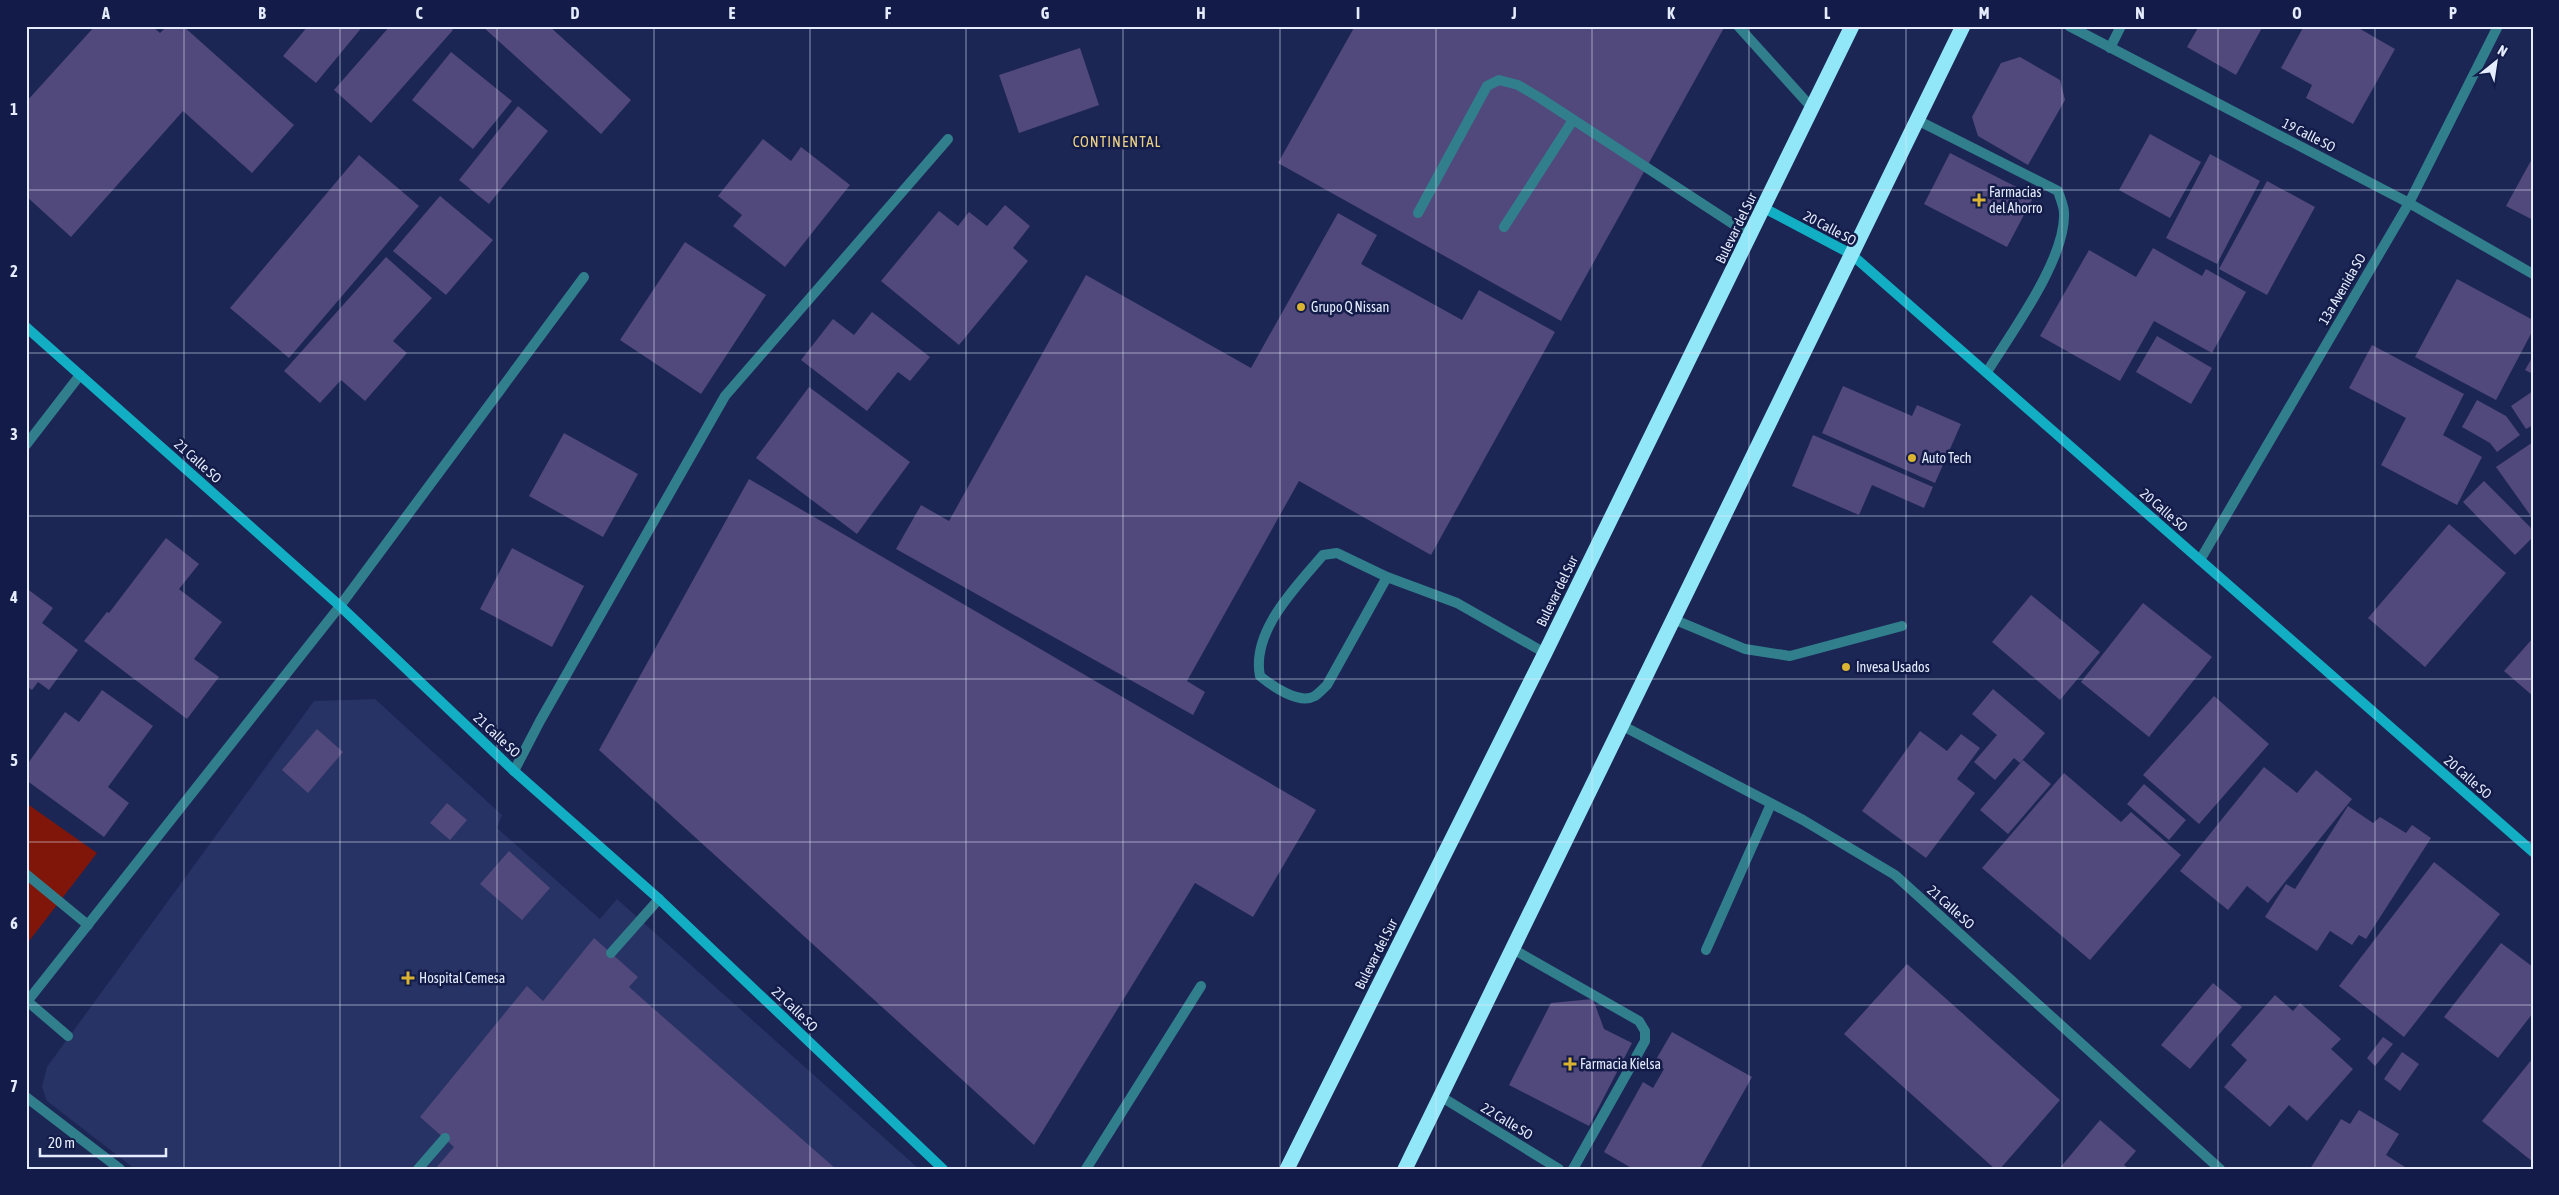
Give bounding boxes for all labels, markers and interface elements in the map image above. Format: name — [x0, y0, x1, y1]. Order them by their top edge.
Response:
text: A — [101, 4, 110, 22]
text: B — [258, 4, 266, 22]
text: C — [415, 4, 423, 22]
text: D — [571, 4, 580, 22]
text: E — [729, 4, 736, 22]
text: F — [885, 4, 892, 22]
text: G — [1041, 4, 1050, 22]
text: H — [1196, 4, 1206, 22]
text: I — [1356, 4, 1360, 22]
text: J — [1510, 4, 1517, 22]
text: K — [1667, 4, 1675, 22]
text: L — [1824, 4, 1831, 22]
text: M — [1979, 4, 1989, 22]
text: N — [2135, 4, 2145, 22]
text: O — [2292, 4, 2302, 22]
text: P — [2449, 4, 2457, 22]
north arrow — [2472, 38, 2522, 88]
text: N — [2495, 42, 2510, 60]
text: 1 — [10, 100, 18, 118]
street label: 19 Calle SO — [2280, 115, 2338, 155]
district label: CONTINENTAL — [1073, 133, 1161, 150]
place label: Farmacias del Ahorro — [1989, 184, 2043, 216]
street label: Bulevar del Sur — [1712, 189, 1760, 266]
marker: Farmacias del Ahorro — [1973, 194, 1985, 206]
street label: 20 Calle SO — [1801, 207, 1859, 249]
street label: 13a Avenida SO — [2315, 251, 2369, 327]
text: 2 — [10, 262, 18, 280]
place label: Grupo Q Nissan — [1311, 299, 1389, 315]
marker: Grupo Q Nissan — [1295, 301, 1307, 313]
text: 3 — [10, 425, 18, 443]
street label: 21 Calle SO — [171, 436, 225, 486]
place label: Auto Tech — [1922, 450, 1972, 466]
marker: Auto Tech — [1906, 452, 1918, 464]
street label: 20 Calle SO — [2137, 485, 2191, 535]
street label: Bulevar del Sur — [1533, 552, 1581, 629]
text: 4 — [9, 588, 18, 606]
place label: Invesa Usados — [1856, 659, 1930, 675]
marker: Invesa Usados — [1840, 661, 1852, 673]
street label: 21 Calle SO — [471, 710, 523, 760]
text: 5 — [10, 751, 18, 769]
street label: 20 Calle SO — [2441, 752, 2495, 802]
street label: 21 Calle SO — [1924, 882, 1978, 932]
text: 6 — [10, 914, 18, 932]
street label: Bulevar del Sur — [1351, 915, 1401, 992]
place label: Hospital Cemesa — [419, 970, 505, 986]
marker: Hospital Cemesa — [401, 971, 415, 985]
street label: 21 Calle SO — [769, 983, 821, 1035]
place label: Farmacia Kielsa — [1580, 1056, 1661, 1072]
marker: Farmacia Kielsa — [1564, 1058, 1576, 1070]
text: 7 — [10, 1077, 18, 1095]
street label: 22 Calle SO — [1478, 1099, 1536, 1143]
scale bar — [40, 1125, 166, 1157]
text: 20 m — [48, 1134, 75, 1151]

